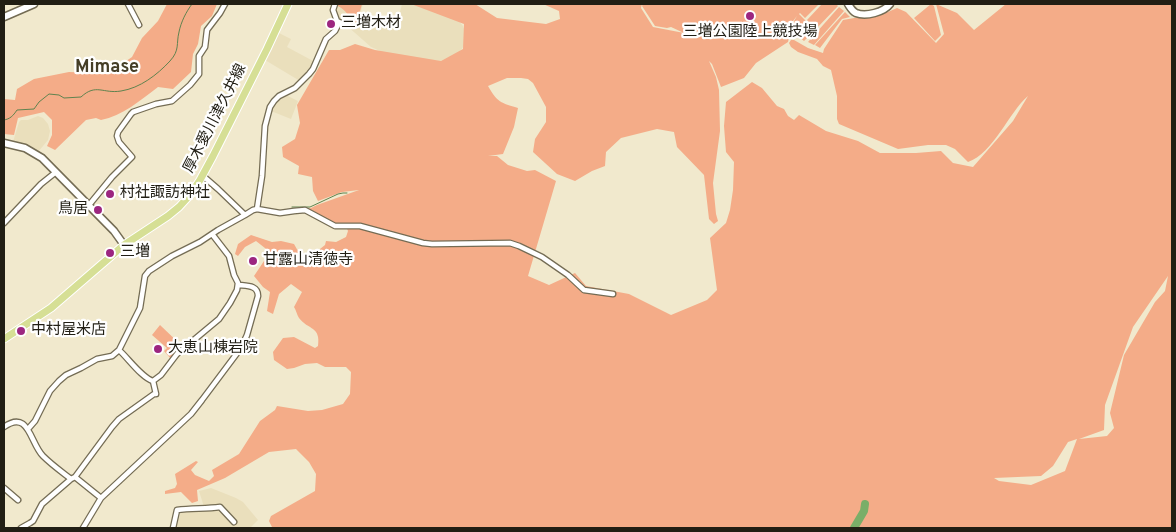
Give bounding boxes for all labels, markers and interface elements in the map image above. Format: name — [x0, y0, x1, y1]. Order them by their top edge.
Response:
marker: 三増公園陸上競技場 — [744, 10, 756, 22]
place label: 三増木材 — [341, 15, 401, 33]
marker: 三増木材 — [325, 18, 337, 30]
place label: 三増公園陸上競技場 — [683, 24, 817, 42]
district label: Mimase — [75, 57, 139, 79]
street label: 厚木愛川津久井線 — [181, 61, 251, 177]
place label: 村社諏訪神社 — [120, 185, 210, 203]
marker: 村社諏訪神社 — [104, 188, 116, 200]
place label: 鳥居 — [58, 201, 88, 219]
marker: 鳥居 — [92, 204, 104, 216]
place label: 三増 — [120, 244, 150, 262]
marker: 三増 — [104, 247, 116, 259]
place label: 甘露山清徳寺 — [263, 252, 353, 270]
marker: 甘露山清徳寺 — [247, 255, 259, 267]
place label: 中村屋米店 — [31, 322, 106, 340]
marker: 中村屋米店 — [15, 325, 27, 337]
place label: 大恵山棟岩院 — [168, 340, 258, 358]
marker: 大恵山棟岩院 — [152, 343, 164, 355]

